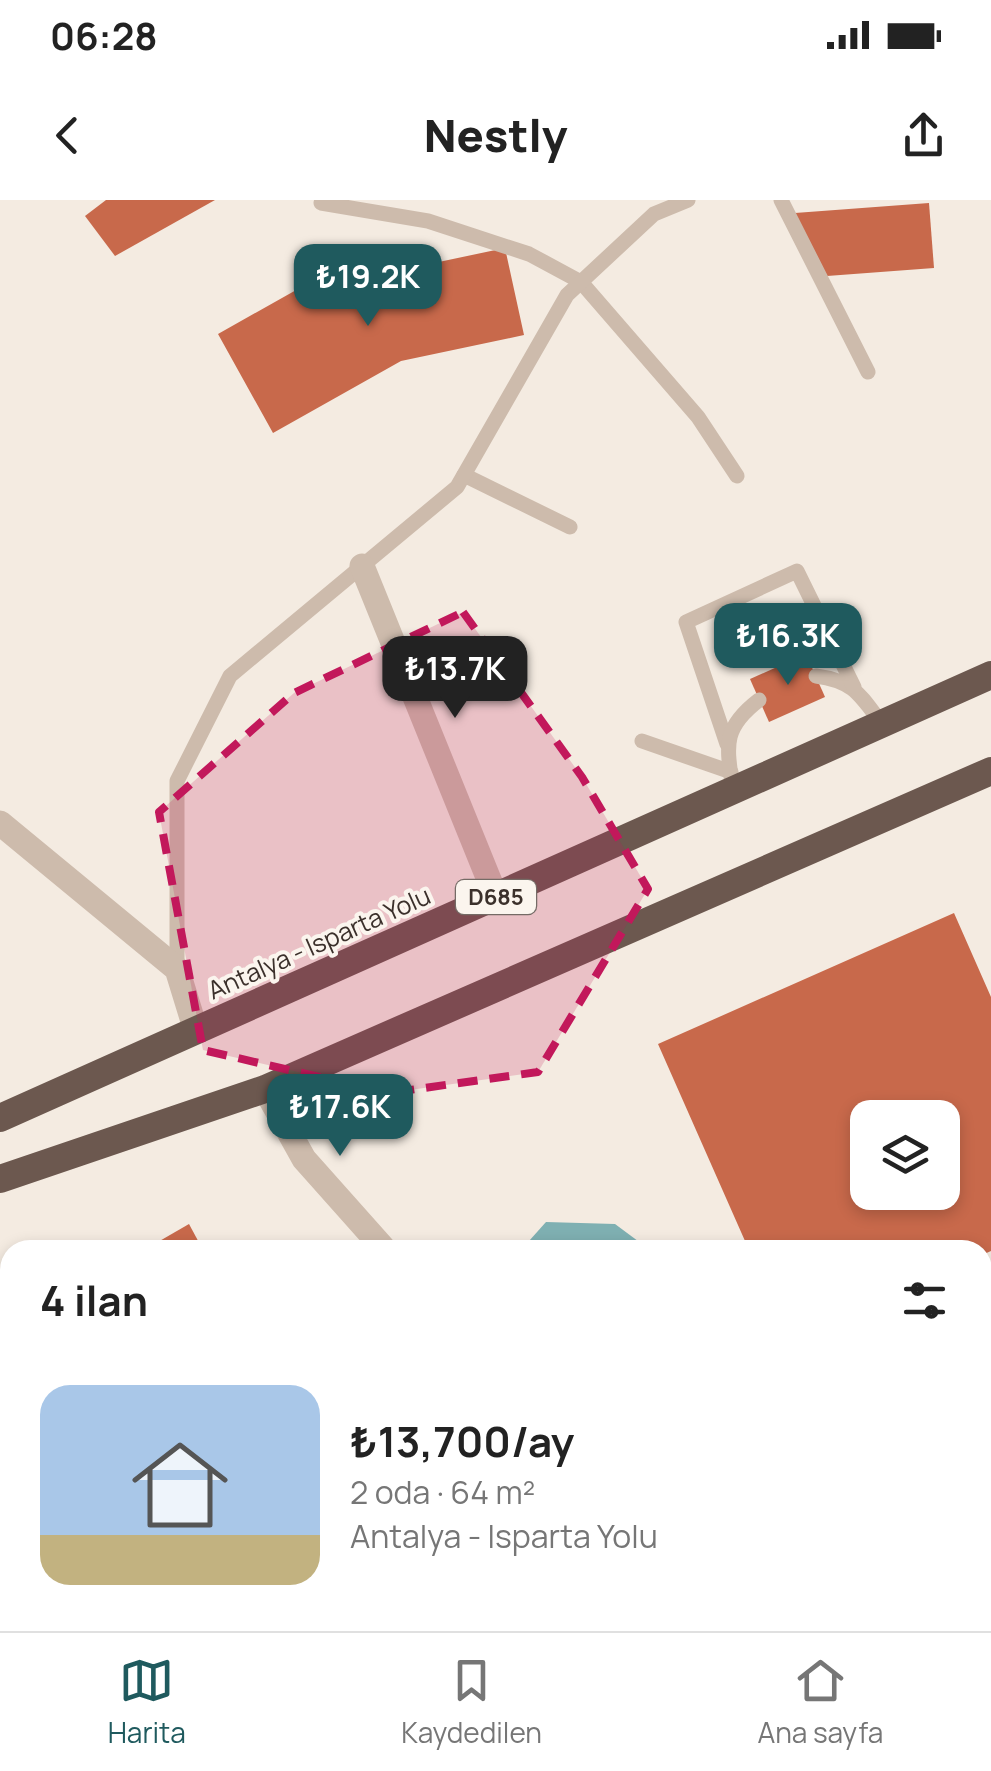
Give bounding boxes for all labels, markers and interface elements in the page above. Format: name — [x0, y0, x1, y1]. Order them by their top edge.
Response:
text: 06:28 — [50, 9, 158, 61]
text: Nestly — [424, 104, 567, 166]
icon: back — [40, 108, 95, 163]
icon: share — [896, 108, 951, 163]
pin: ₺19.2K — [287, 244, 449, 329]
text: ₺19.2K — [316, 254, 420, 298]
pin: ₺16.3K — [707, 603, 869, 688]
text: ₺16.3K — [736, 613, 840, 657]
pin: ₺13.7K — [374, 636, 536, 721]
text: ₺13.7K — [404, 646, 506, 690]
street label: Antalya - Isparta Yolu — [202, 878, 436, 1007]
road number: D685 — [456, 880, 536, 914]
pin: ₺17.6K — [259, 1074, 421, 1159]
text: ₺17.6K — [289, 1084, 391, 1128]
map controls — [850, 1100, 960, 1210]
button: layers — [850, 1100, 960, 1210]
text: 4 ilan — [40, 1271, 148, 1329]
icon: filters — [897, 1273, 952, 1328]
text: ₺13,700/ay — [350, 1412, 574, 1470]
icon: home — [120, 1425, 240, 1545]
text: 2 oda · 64 m² — [350, 1470, 535, 1514]
text: Antalya - Isparta Yolu — [350, 1514, 658, 1558]
tab: Harita — [108, 1653, 186, 1751]
tab: Kaydedilen — [401, 1653, 542, 1751]
tab: Ana sayfa — [757, 1653, 883, 1751]

